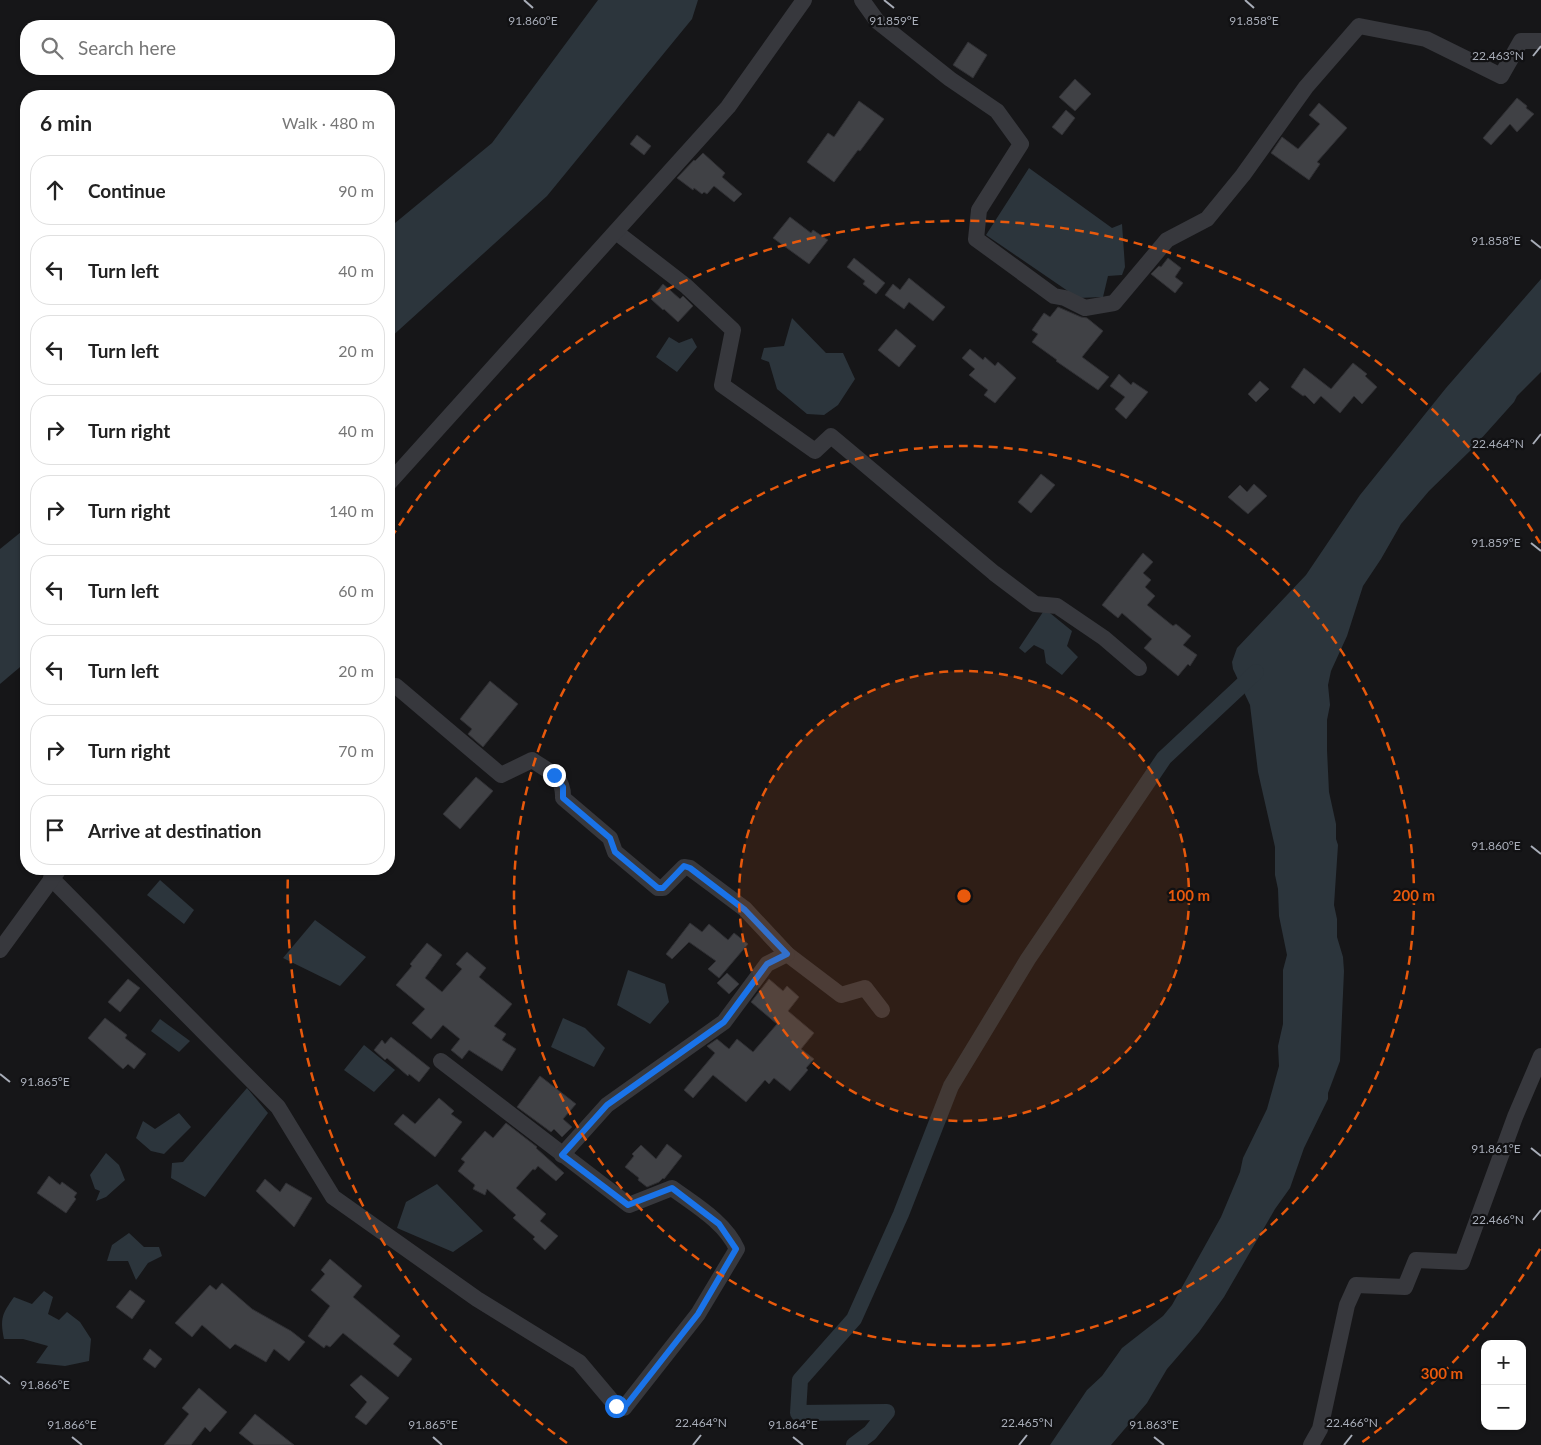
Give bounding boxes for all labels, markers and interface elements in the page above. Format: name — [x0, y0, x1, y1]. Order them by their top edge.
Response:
text: 91.860°E — [508, 13, 558, 28]
text: 91.859°E — [869, 13, 919, 28]
text: 91.858°E — [1229, 13, 1279, 28]
search box — [20, 20, 395, 75]
icon: search — [38, 34, 66, 62]
text: Search here — [78, 36, 176, 59]
text: 22.463°N — [1472, 48, 1524, 63]
text: 6 min — [40, 110, 92, 135]
text: Walk · 480 m — [282, 113, 375, 132]
icon: ahead — [41, 176, 69, 204]
text: Continue — [88, 179, 166, 202]
text: 90 m — [338, 181, 374, 200]
text: 91.858°E — [1471, 233, 1521, 248]
icon: left — [41, 256, 69, 284]
text: Turn left — [88, 259, 159, 282]
text: 40 m — [338, 261, 374, 280]
icon: left — [41, 336, 69, 364]
text: Turn left — [88, 339, 159, 362]
text: 20 m — [338, 341, 374, 360]
icon: right — [41, 416, 69, 444]
text: Turn right — [88, 419, 170, 442]
text: 40 m — [338, 421, 374, 440]
text: 22.464°N — [1472, 436, 1524, 451]
icon: right — [41, 496, 69, 524]
text: Turn right — [88, 499, 170, 522]
text: 140 m — [329, 501, 374, 520]
text: 91.859°E — [1471, 535, 1521, 550]
icon: left — [41, 576, 69, 604]
text: Turn left — [88, 579, 159, 602]
text: 60 m — [338, 581, 374, 600]
icon: left — [41, 656, 69, 684]
text: Turn left — [88, 659, 159, 682]
text: 20 m — [338, 661, 374, 680]
icon: right — [41, 736, 69, 764]
text: Turn right — [88, 739, 170, 762]
text: 70 m — [338, 741, 374, 760]
route end — [543, 764, 566, 787]
icon: arrive — [41, 816, 69, 844]
text: Arrive at destination — [88, 819, 261, 842]
text: 91.860°E — [1471, 838, 1521, 853]
text: 100 m — [1168, 886, 1210, 904]
text: 200 m — [1393, 886, 1435, 904]
centre of rings — [955, 887, 973, 905]
text: 91.865°E — [20, 1074, 70, 1089]
text: 91.861°E — [1471, 1141, 1521, 1156]
text: 22.466°N — [1472, 1212, 1524, 1227]
map controls — [1481, 1340, 1526, 1430]
button: + — [1481, 1340, 1526, 1385]
text: 300 m — [1421, 1364, 1463, 1382]
text: 91.866°E — [20, 1377, 70, 1392]
button: − — [1481, 1385, 1526, 1430]
route start — [605, 1395, 628, 1418]
text: 22.464°N — [675, 1415, 727, 1430]
text: 22.465°N — [1001, 1415, 1053, 1430]
text: 22.466°N — [1326, 1415, 1378, 1430]
text: 91.866°E — [47, 1417, 97, 1432]
text: 91.865°E — [408, 1417, 458, 1432]
text: 91.864°E — [768, 1417, 818, 1432]
text: 91.863°E — [1129, 1417, 1179, 1432]

